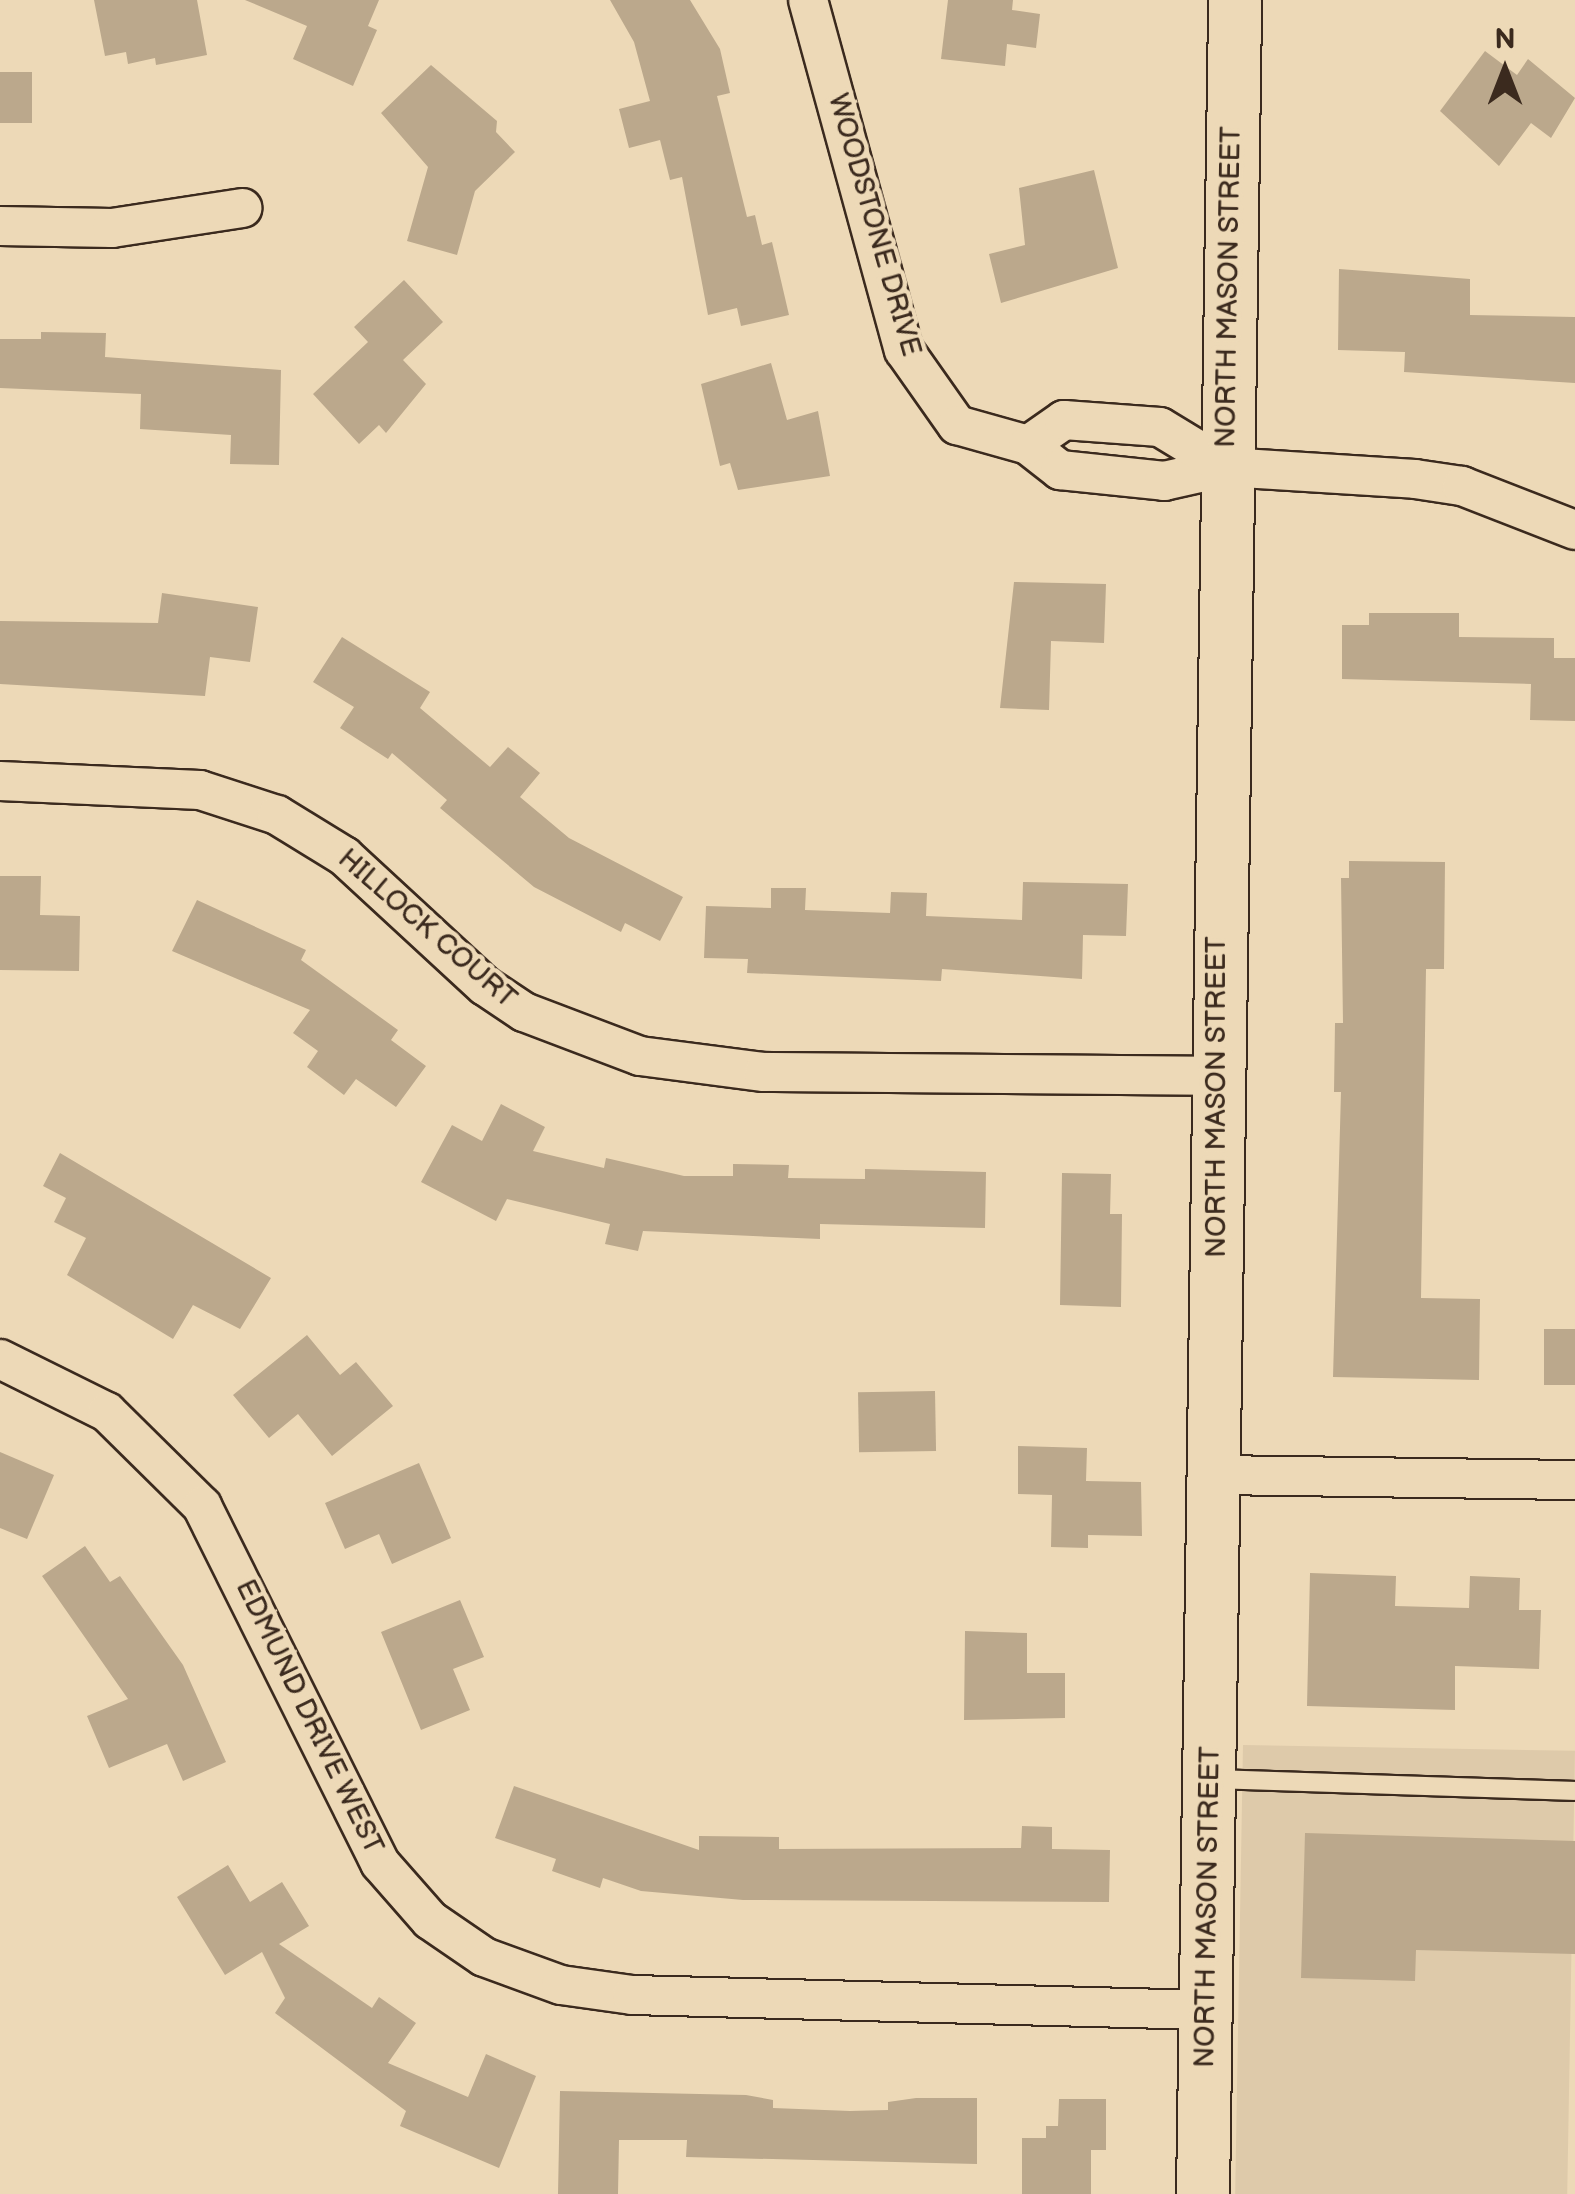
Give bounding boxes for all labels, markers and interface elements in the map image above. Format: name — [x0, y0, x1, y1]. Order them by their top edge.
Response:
north arrow — [1455, 20, 1555, 120]
text: N — [1494, 23, 1516, 56]
street label: WOODSTONE DRIVE — [820, 90, 928, 360]
street label: NORTH MASON STREET — [1209, 126, 1249, 448]
street label: HILLOCK COURT — [331, 842, 523, 1016]
street label: NORTH MASON STREET — [1200, 936, 1234, 1258]
street label: EDMUND DRIVE WEST — [228, 1574, 390, 1860]
street label: NORTH MASON STREET — [1188, 1746, 1228, 2068]

